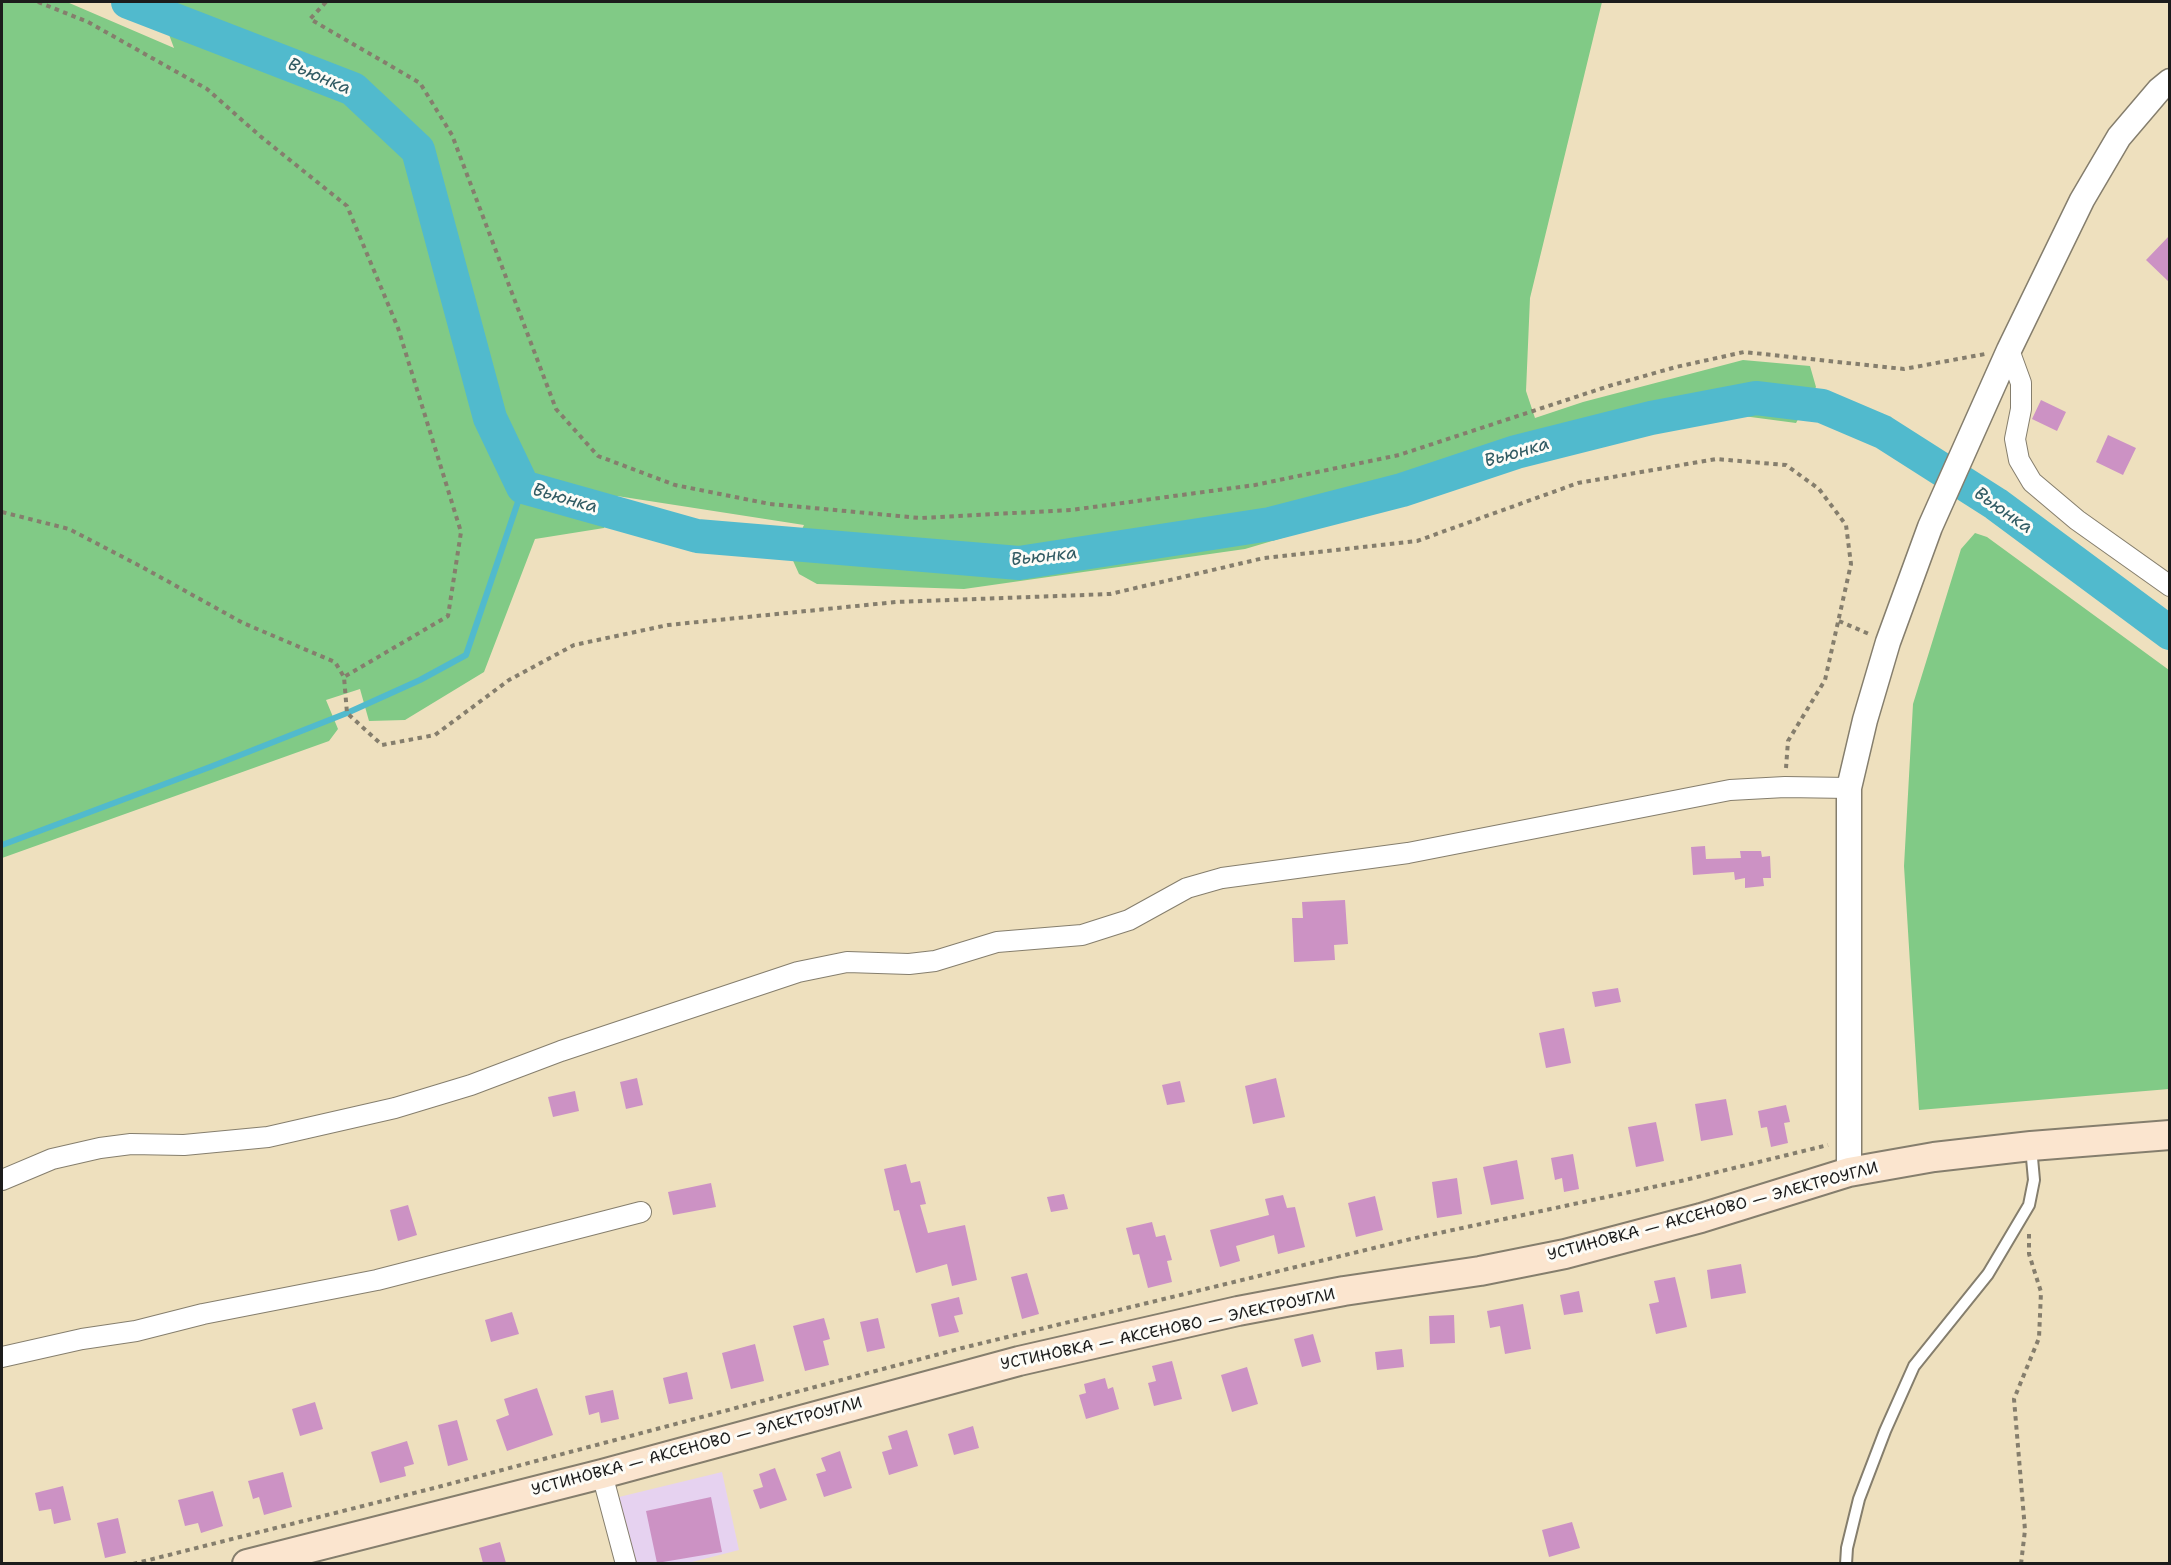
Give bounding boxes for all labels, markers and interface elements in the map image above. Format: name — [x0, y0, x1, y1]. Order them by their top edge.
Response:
water label: Вьюнка — [284, 54, 354, 100]
water label: Вьюнка — [1482, 433, 1552, 473]
water label: Вьюнка — [530, 479, 600, 519]
water label: Вьюнка — [1970, 483, 2036, 539]
water label: Вьюнка — [1010, 543, 1078, 571]
street label: УСТИНОВКА — АКСЕНОВО — ЭЛЕКТРОУГЛИ — [1546, 1159, 1880, 1265]
street label: УСТИНОВКА — АКСЕНОВО — ЭЛЕКТРОУГЛИ — [999, 1285, 1337, 1375]
street label: УСТИНОВКА — АКСЕНОВО — ЭЛЕКТРОУГЛИ — [530, 1394, 864, 1500]

